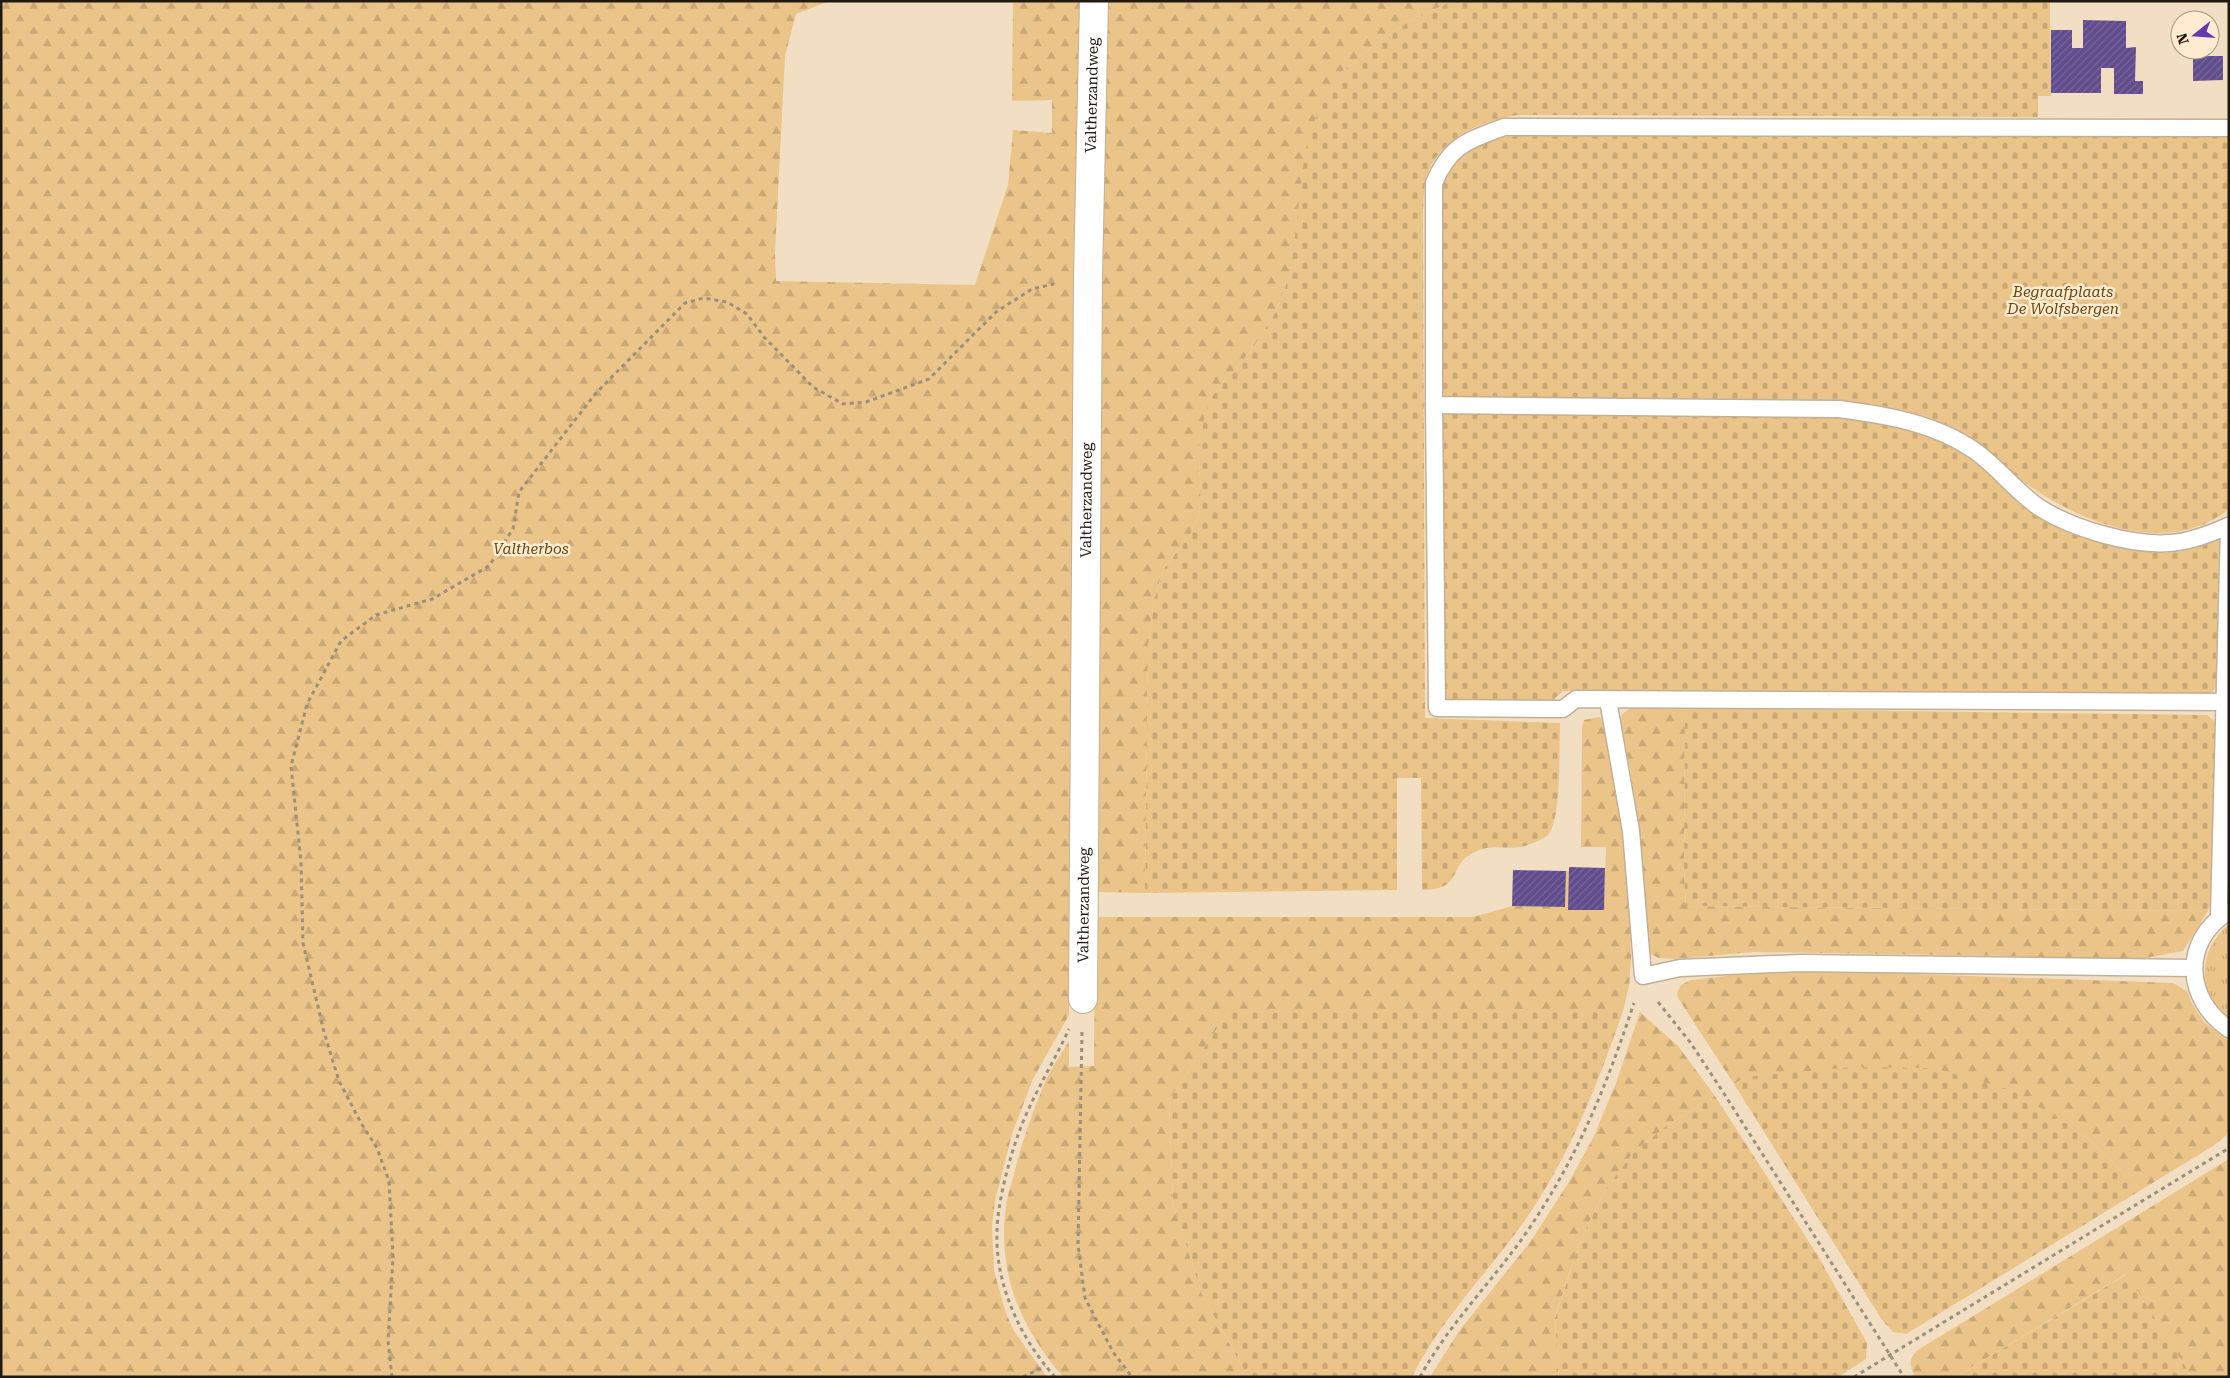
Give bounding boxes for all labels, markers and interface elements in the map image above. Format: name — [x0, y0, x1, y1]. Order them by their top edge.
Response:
north arrow — [2170, 10, 2220, 60]
text: N — [2173, 31, 2192, 46]
street label: Valtherzandweg — [1082, 37, 1102, 153]
park label: Begraafplaats De Wolfsbergen — [2006, 283, 2119, 318]
street label: Valtherzandweg — [1077, 442, 1096, 558]
park label: Valtherbos — [493, 540, 569, 558]
street label: Valtherzandweg — [1074, 847, 1093, 963]

